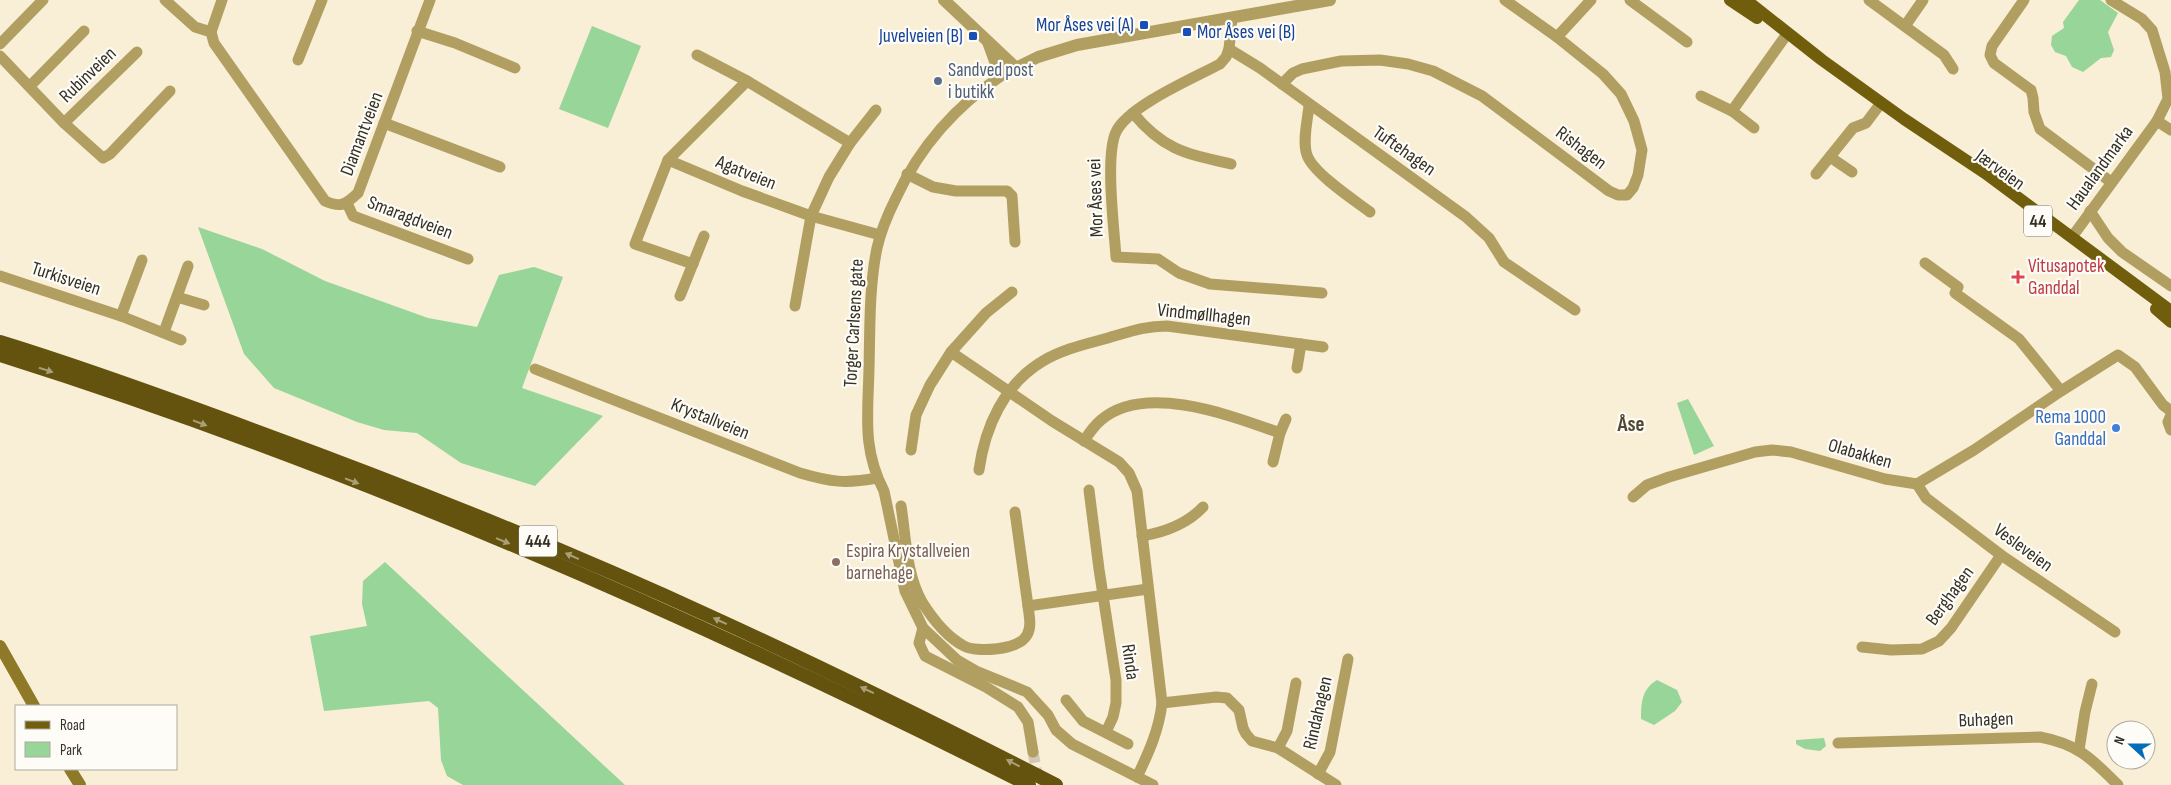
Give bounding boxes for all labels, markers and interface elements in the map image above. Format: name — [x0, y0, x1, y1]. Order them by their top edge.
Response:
place label: Mor Åses vei (A) — [1036, 14, 1134, 37]
marker: Mor Åses vei (A) — [1138, 19, 1150, 31]
place label: Mor Åses vei (B) — [1197, 21, 1295, 44]
place label: Juvelveien (B) — [878, 25, 963, 48]
marker: Mor Åses vei (B) — [1181, 26, 1193, 38]
marker: Juvelveien (B) — [967, 30, 979, 42]
street label: Rubinveien — [55, 42, 121, 108]
place label: Sandved post i butikk — [948, 59, 1034, 104]
marker: Sandved post i butikk — [932, 75, 944, 87]
street label: Diamantveien — [336, 89, 388, 179]
street label: Tuftehagen — [1368, 121, 1440, 181]
street label: Rishagen — [1551, 121, 1611, 175]
street label: Haualandmarka — [2062, 121, 2138, 215]
street label: Jærveien — [1970, 144, 2029, 195]
street label: Agatveien — [712, 150, 780, 195]
street label: Mor Åses vei — [1083, 158, 1109, 238]
street label: Smaragdveien — [364, 191, 456, 245]
road number: 44 — [2024, 206, 2052, 237]
place label: Vitusapotek Ganddal — [2028, 255, 2105, 300]
street label: Turkisveien — [28, 257, 104, 301]
street label: Torger Carlsens gate — [839, 258, 869, 388]
marker: Vitusapotek Ganddal — [2012, 271, 2024, 283]
street label: Vindmøllhagen — [1156, 299, 1252, 331]
one-way arrow — [39, 367, 54, 374]
street label: Krystallveien — [667, 393, 753, 445]
place label: Rema 1000 Ganddal — [2035, 406, 2106, 451]
district label: Åse — [1616, 412, 1645, 437]
one-way arrow — [193, 419, 208, 427]
marker: Rema 1000 Ganddal — [2110, 422, 2122, 434]
street label: Olabakken — [1825, 434, 1895, 474]
one-way arrow — [345, 477, 360, 485]
street label: Vesleveien — [1989, 519, 2057, 577]
road number: 444 — [519, 526, 557, 556]
one-way arrow — [496, 537, 511, 545]
place label: Espira Krystallveien barnehage — [846, 540, 970, 585]
one-way arrow — [565, 551, 579, 559]
marker: Espira Krystallveien barnehage — [830, 556, 842, 568]
street label: Berghagen — [1921, 562, 1979, 630]
one-way arrow — [713, 616, 728, 625]
street label: Rinda — [1116, 643, 1144, 681]
street label: Rindahagen — [1298, 674, 1338, 752]
one-way arrow — [860, 686, 874, 694]
legend — [15, 705, 178, 770]
street label: Buhagen — [1958, 708, 2014, 732]
text: Road — [60, 716, 85, 735]
north arrow — [2106, 720, 2156, 770]
text: N — [2110, 734, 2129, 747]
text: Park — [60, 741, 82, 760]
one-way arrow — [1005, 759, 1020, 767]

